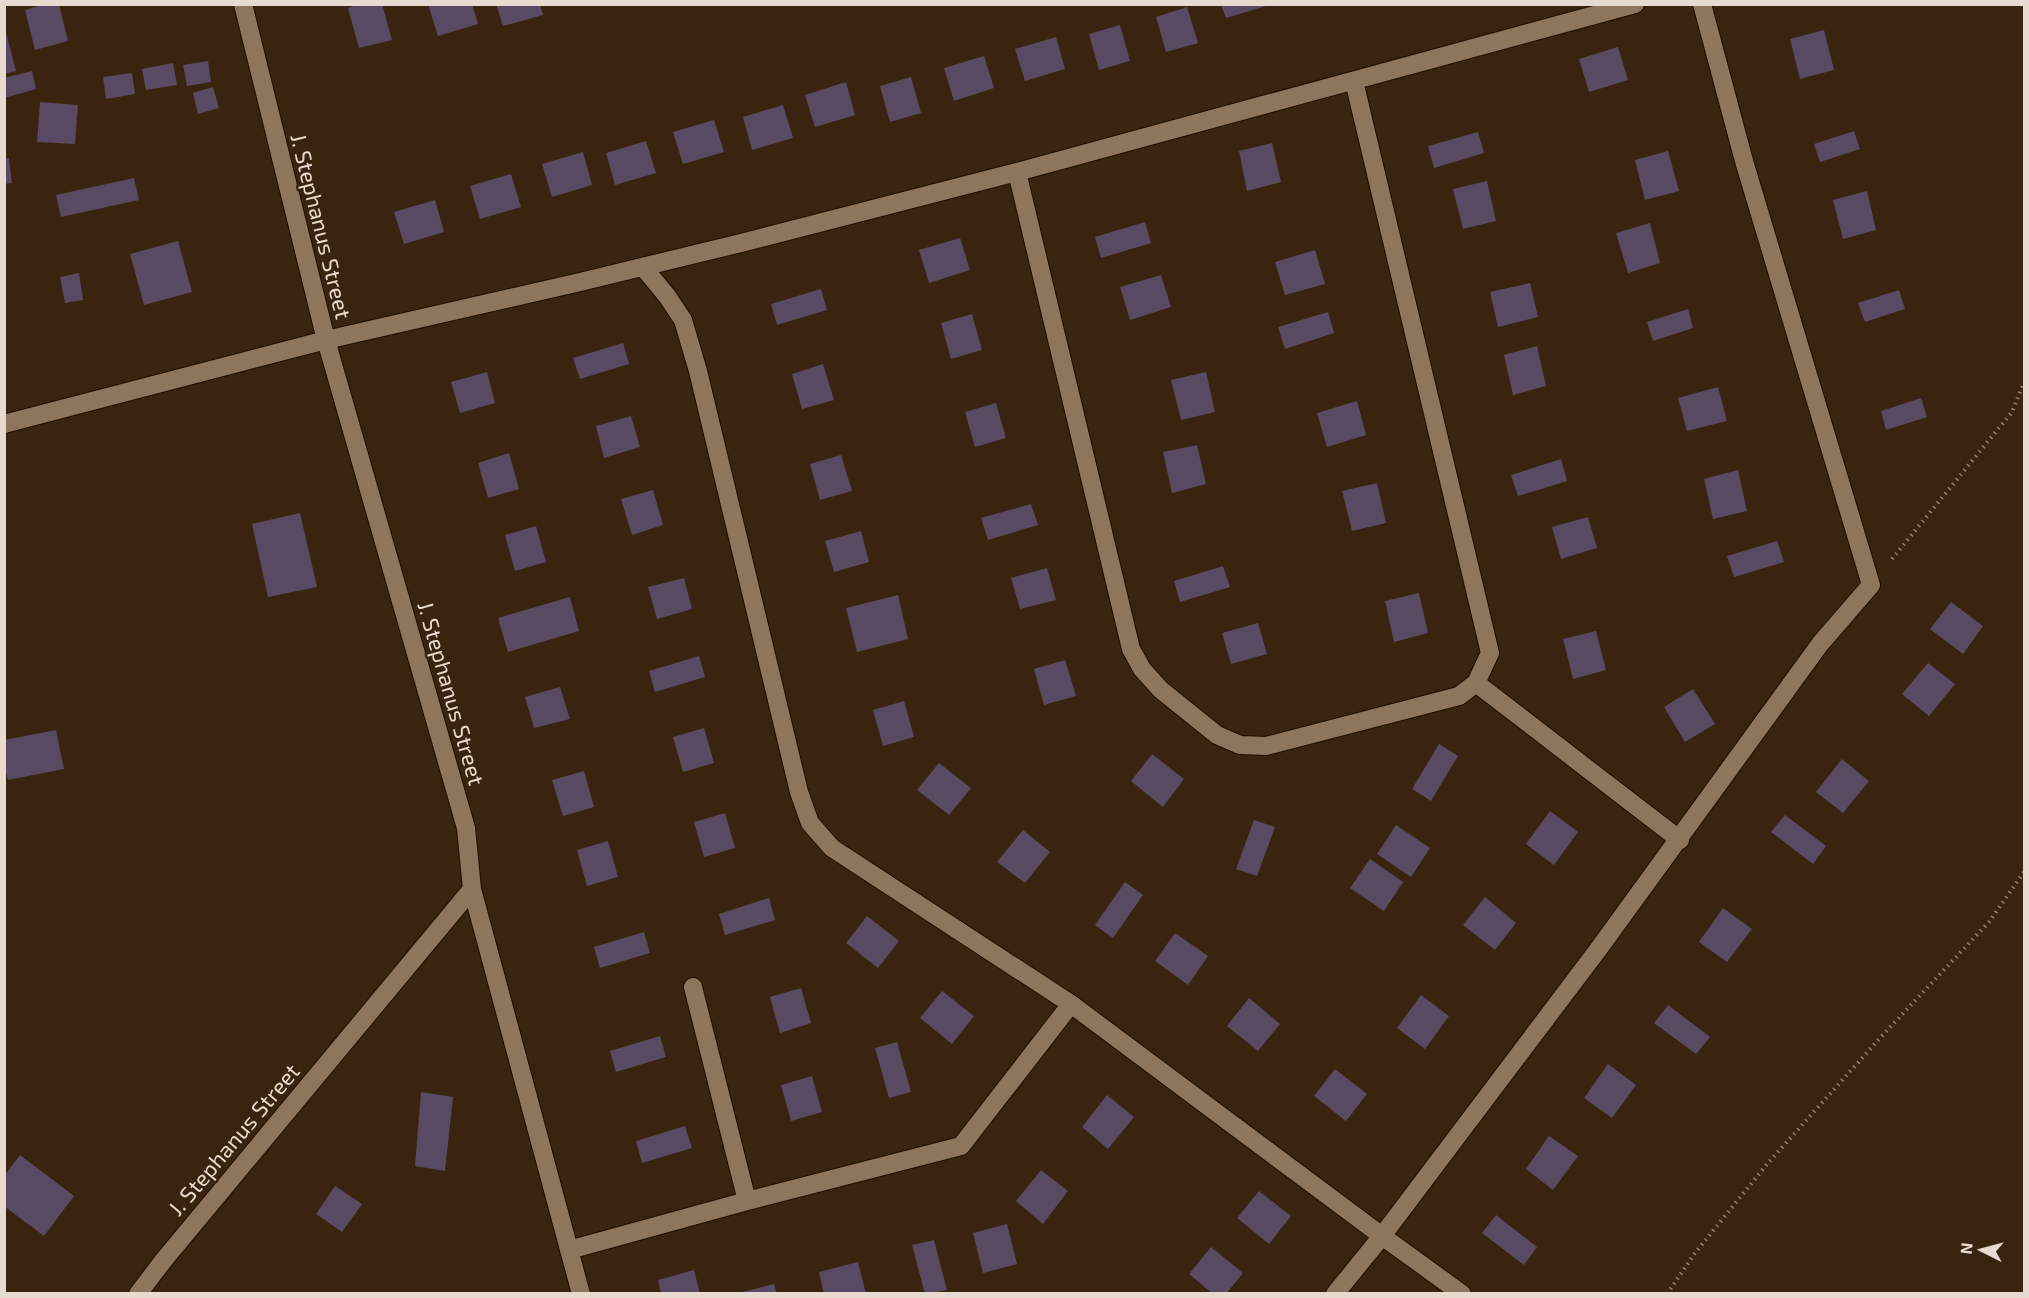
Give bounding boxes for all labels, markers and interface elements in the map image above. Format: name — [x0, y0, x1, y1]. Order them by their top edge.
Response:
street label: J. Stephanus Street — [286, 131, 358, 321]
street label: J. Stephanus Street — [413, 598, 491, 788]
street label: J. Stephanus Street — [162, 1058, 304, 1220]
north arrow — [1951, 1220, 2011, 1280]
text: N — [1956, 1242, 1976, 1255]

